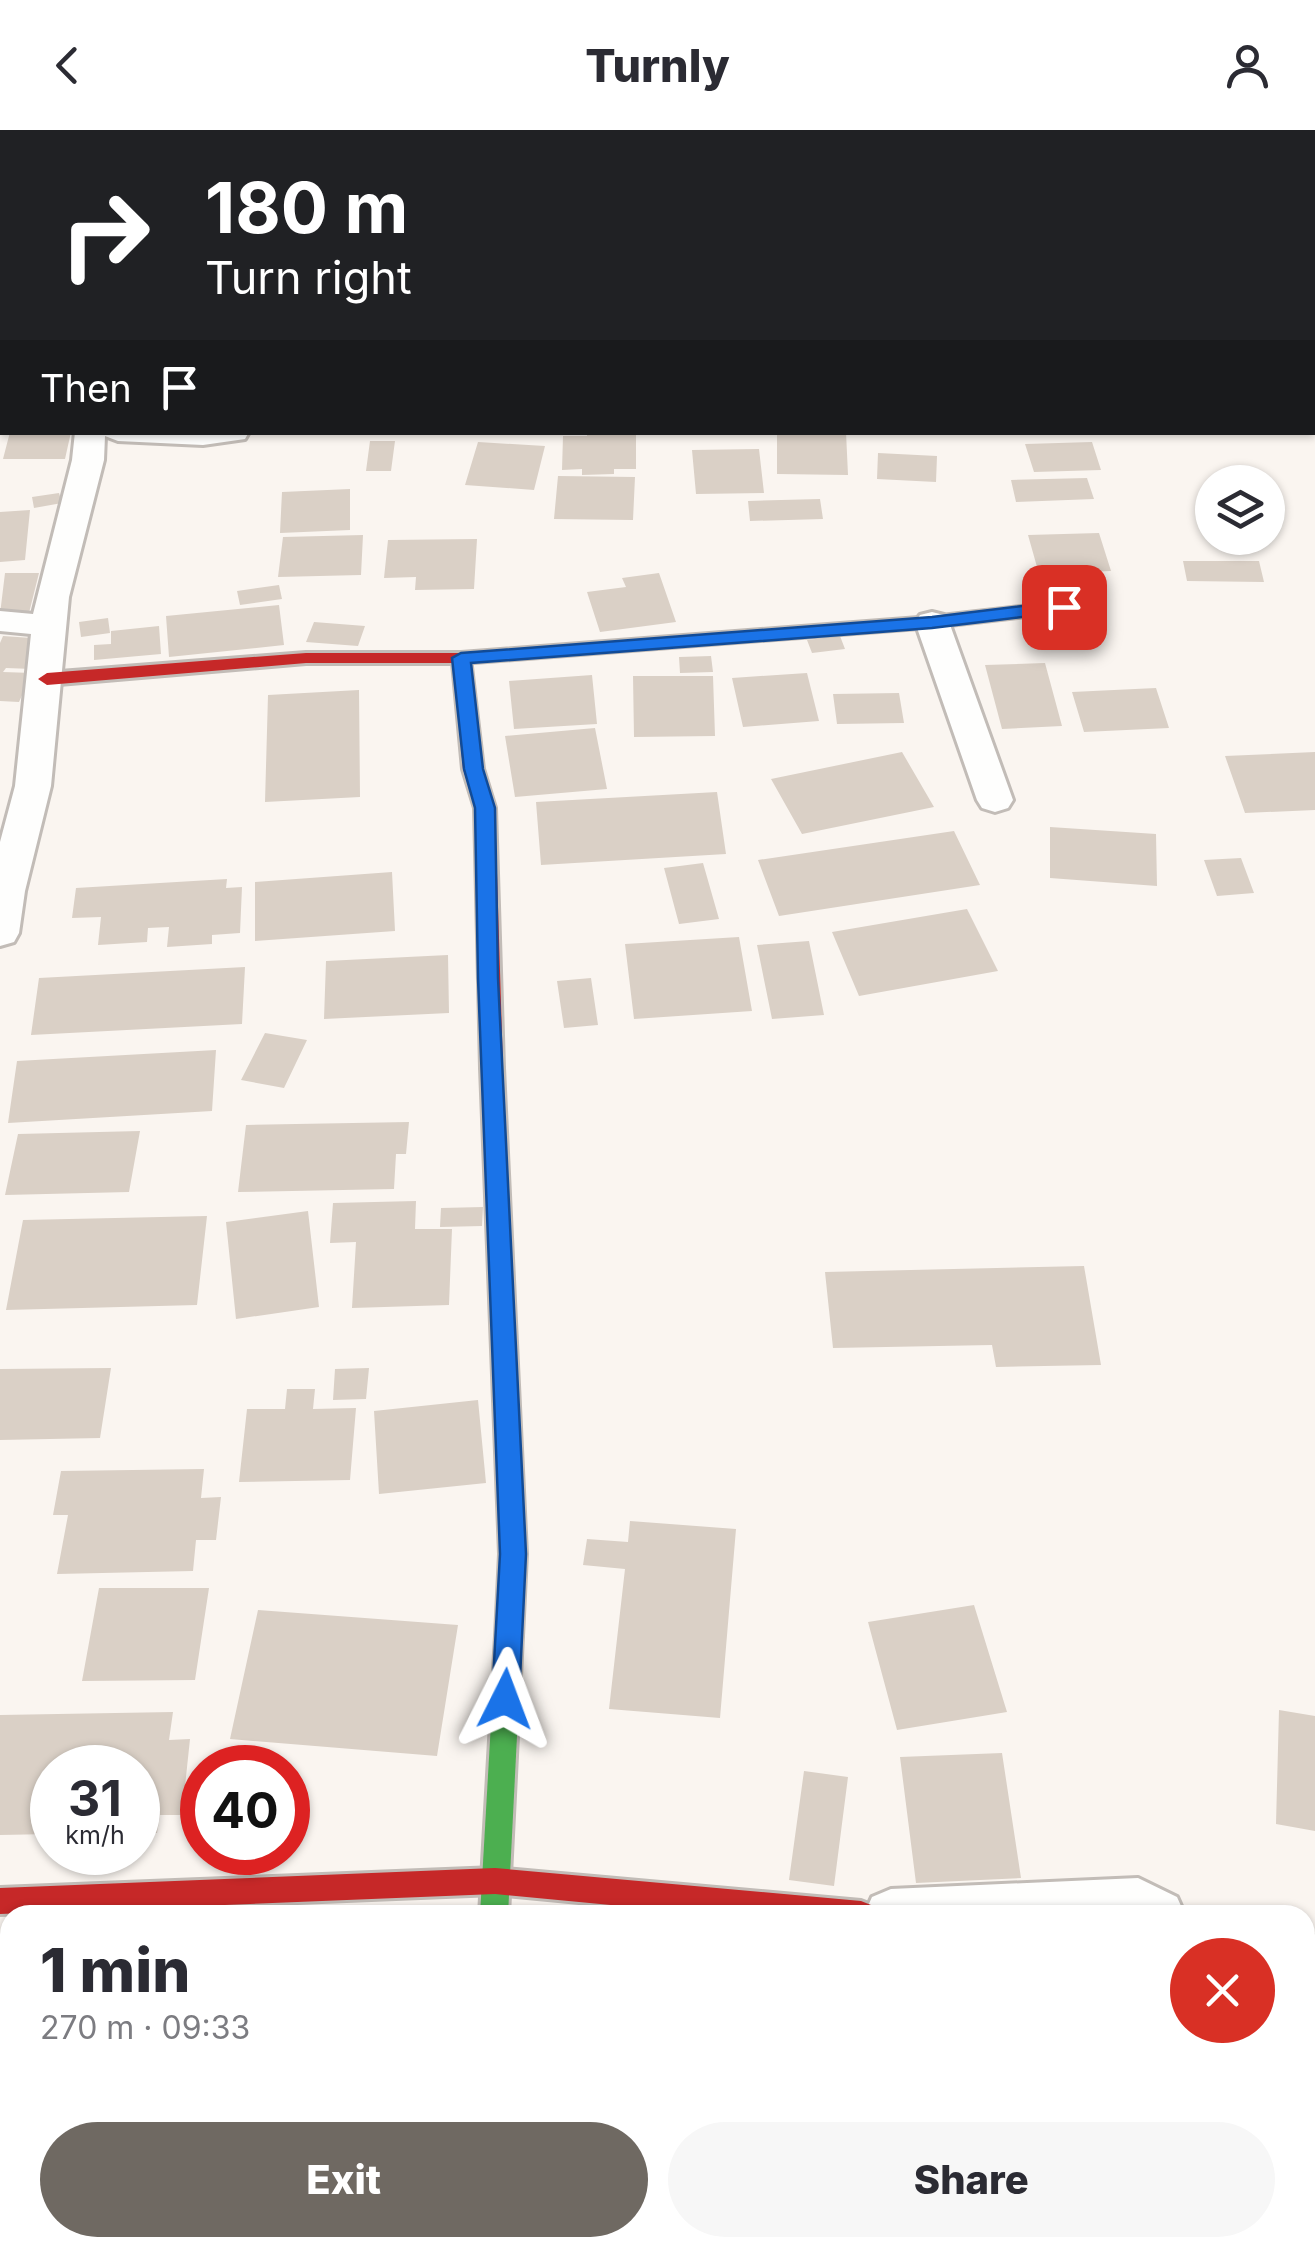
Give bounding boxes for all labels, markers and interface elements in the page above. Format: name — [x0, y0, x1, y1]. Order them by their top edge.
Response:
icon: back — [40, 38, 95, 93]
text: Turnly — [585, 38, 730, 93]
icon: person — [1220, 38, 1275, 93]
text: 180 m — [205, 165, 408, 250]
icon: right — [40, 170, 170, 300]
text: Turn right — [205, 250, 412, 305]
icon: arrive — [152, 360, 207, 415]
text: Then — [40, 365, 132, 411]
map controls — [1195, 465, 1285, 555]
button: layers — [1195, 465, 1285, 555]
pin — [1022, 565, 1107, 650]
icon: arrive — [1037, 580, 1092, 635]
position arrow — [453, 1647, 557, 1751]
speed limit sign: 40 — [180, 1745, 310, 1875]
text: 31 — [68, 1768, 122, 1828]
text: km/h — [65, 1820, 125, 1850]
text: 1 min — [40, 1934, 190, 2006]
button: close — [1170, 1938, 1275, 2043]
text: 270 m · 09:33 — [40, 2008, 250, 2047]
button: Exit — [40, 2122, 648, 2237]
button: Share — [668, 2122, 1275, 2237]

